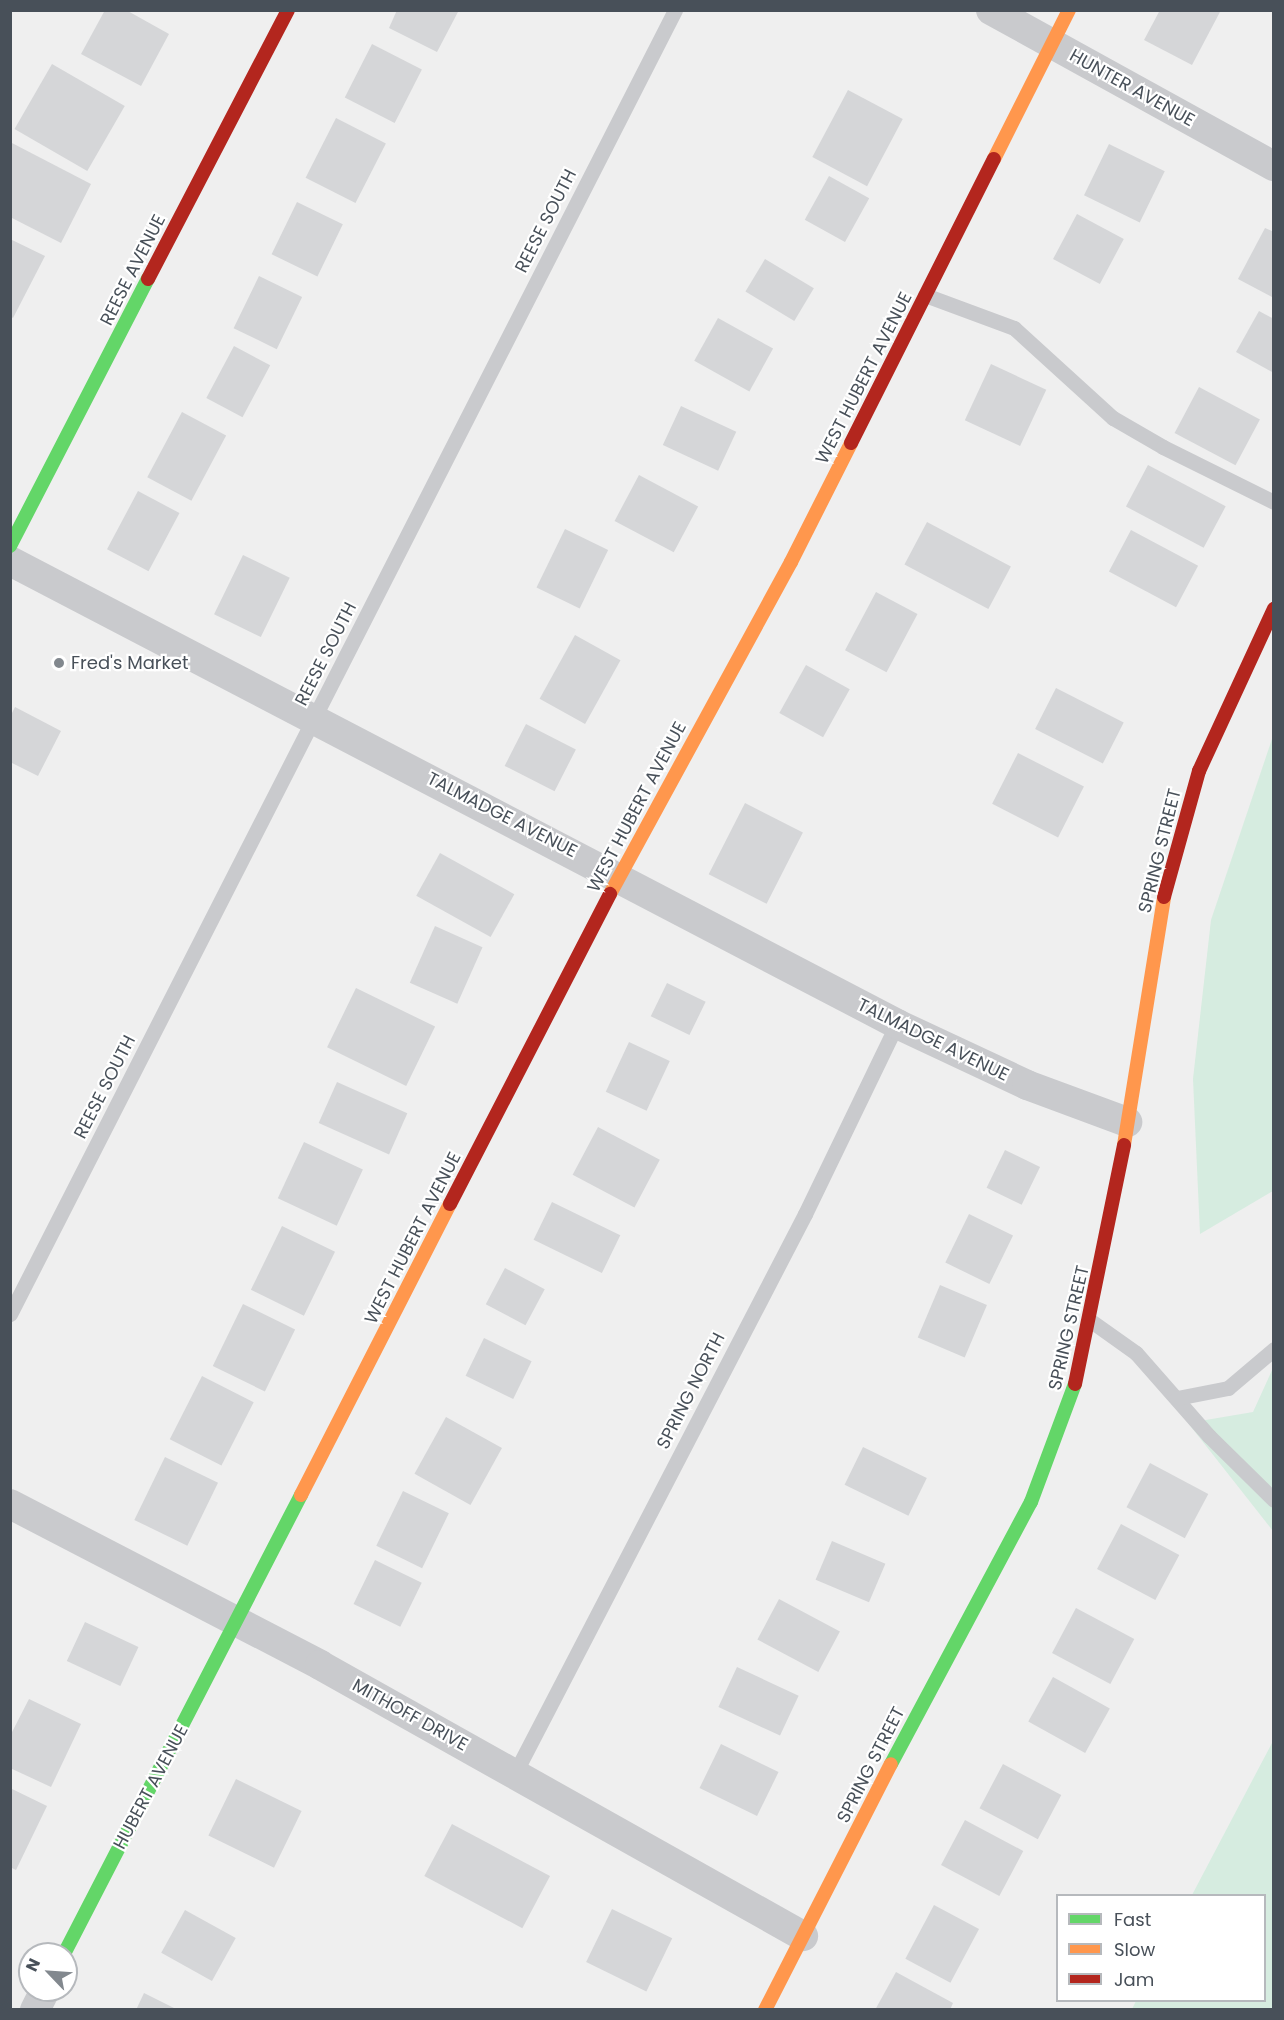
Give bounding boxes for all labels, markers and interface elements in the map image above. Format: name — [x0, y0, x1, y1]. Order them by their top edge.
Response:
street label: HUNTER AVENUE — [1066, 45, 1198, 131]
street label: REESE SOUTH — [511, 166, 581, 276]
street label: REESE AVENUE — [96, 211, 170, 329]
street label: WEST HUBERT AVENUE — [811, 289, 917, 467]
street label: REESE SOUTH — [291, 599, 361, 709]
place label: Fred's Market — [71, 652, 189, 674]
marker: Fred's Market — [52, 656, 66, 670]
street label: WEST HUBERT AVENUE — [583, 718, 691, 896]
street label: TALMADGE AVENUE — [423, 768, 581, 862]
street label: SPRING STREET — [1134, 787, 1186, 915]
street label: TALMADGE AVENUE — [854, 994, 1012, 1086]
street label: REESE SOUTH — [70, 1032, 140, 1142]
street label: WEST HUBERT AVENUE — [360, 1149, 466, 1327]
street label: SPRING STREET — [1044, 1264, 1094, 1392]
street label: SPRING NORTH — [652, 1329, 730, 1453]
street label: MITHOFF DRIVE — [348, 1674, 472, 1756]
street label: SPRING STREET — [832, 1703, 910, 1827]
street label: HUBERT AVENUE — [109, 1721, 193, 1853]
legend — [1056, 1894, 1266, 2002]
text: Fast — [1114, 1907, 1151, 1932]
text: Slow — [1114, 1937, 1155, 1962]
north arrow — [18, 1942, 78, 2002]
text: N — [20, 1955, 46, 1975]
text: Jam — [1114, 1967, 1154, 1992]

